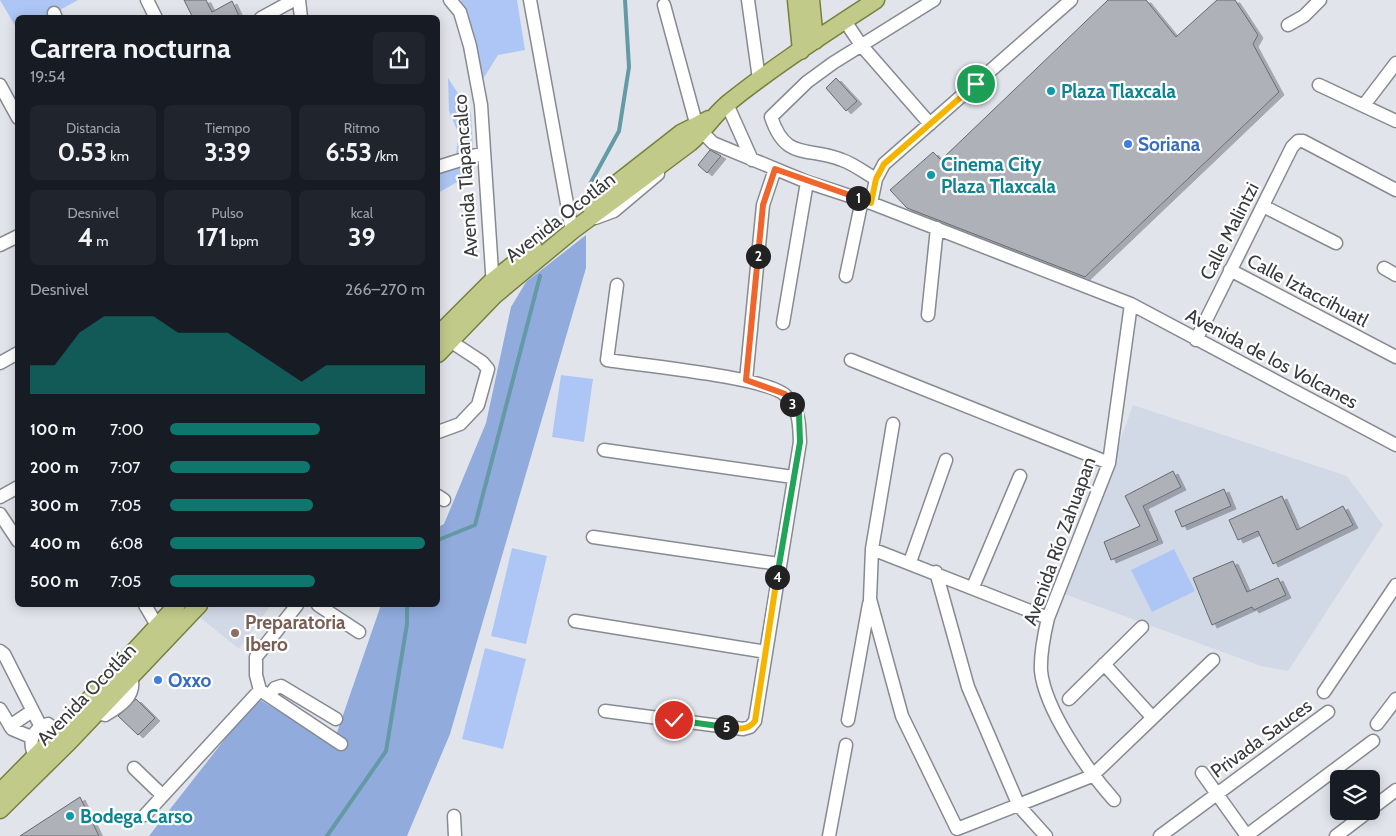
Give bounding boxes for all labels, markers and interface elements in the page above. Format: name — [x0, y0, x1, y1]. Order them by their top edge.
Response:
text: Carrera nocturna — [30, 31, 231, 65]
button: share — [373, 32, 425, 84]
pin — [955, 63, 997, 105]
text: 19:54 — [30, 67, 66, 86]
icon: arrive — [962, 70, 990, 98]
place label: Plaza Tlaxcala — [1061, 80, 1176, 103]
marker: Plaza Tlaxcala — [1045, 85, 1057, 97]
street label: Avenida Tlapancalco — [448, 94, 483, 258]
text: Distancia — [66, 119, 120, 137]
text: Tiempo — [205, 119, 250, 137]
text: Ritmo — [344, 119, 380, 137]
place label: Soriana — [1138, 133, 1201, 156]
text: 0.53 — [57, 137, 107, 167]
text: 3:39 — [204, 137, 251, 167]
text: 6:53 — [325, 137, 372, 167]
marker: Soriana — [1122, 138, 1134, 150]
text: km — [107, 147, 129, 165]
text: /km — [372, 147, 398, 165]
place label: Cinema City Plaza Tlaxcala — [941, 153, 1056, 198]
street label: Avenida Ocotlán — [501, 168, 620, 267]
marker: Cinema City Plaza Tlaxcala — [925, 169, 937, 181]
street label: Calle Malintzi — [1195, 179, 1264, 284]
pin: 1 — [846, 186, 870, 210]
text: 1 — [856, 189, 861, 207]
text: Desnivel — [68, 204, 119, 222]
text: Pulso — [211, 204, 244, 222]
text: kcal — [351, 204, 373, 222]
text: 4 — [78, 222, 93, 252]
text: 171 — [196, 222, 228, 252]
text: 39 — [348, 222, 376, 252]
text: m — [93, 232, 109, 250]
text: bpm — [228, 232, 259, 250]
pin: 2 — [746, 244, 770, 268]
text: 2 — [755, 247, 762, 265]
street label: Calle Iztaccihuatl — [1243, 249, 1373, 332]
text: Desnivel — [30, 280, 88, 299]
text: 266–270 m — [345, 280, 425, 299]
street label: Avenida de los Volcanes — [1182, 303, 1362, 414]
pin: 3 — [780, 392, 804, 416]
text: 3 — [789, 395, 796, 413]
text: 100 m — [30, 420, 76, 439]
text: 7:00 — [110, 420, 144, 439]
street label: Avenida Río Zahuapan — [1018, 454, 1101, 629]
text: 200 m — [30, 458, 79, 477]
text: 7:07 — [110, 458, 140, 477]
text: 300 m — [30, 496, 79, 515]
text: 7:05 — [110, 496, 141, 515]
text: 400 m — [30, 534, 80, 553]
text: 6:08 — [110, 534, 143, 553]
pin: 4 — [764, 564, 790, 590]
text: 4 — [773, 568, 782, 586]
text: 500 m — [30, 572, 79, 591]
text: 7:05 — [110, 572, 141, 591]
place label: Preparatoria Ibero — [245, 611, 346, 656]
marker: Preparatoria Ibero — [229, 627, 241, 639]
street label: Avenida Ocotlán — [32, 639, 141, 750]
place label: Oxxo — [168, 669, 212, 692]
marker: Oxxo — [152, 674, 164, 686]
street label: Privada Sauces — [1206, 694, 1316, 783]
pin — [653, 699, 695, 741]
icon: check — [660, 706, 688, 734]
pin: 5 — [714, 714, 738, 740]
text: 5 — [723, 718, 730, 736]
map controls — [1330, 770, 1380, 820]
button: layers — [1330, 770, 1380, 820]
place label: Bodega Carso — [80, 805, 193, 828]
marker: Bodega Carso — [64, 810, 76, 822]

